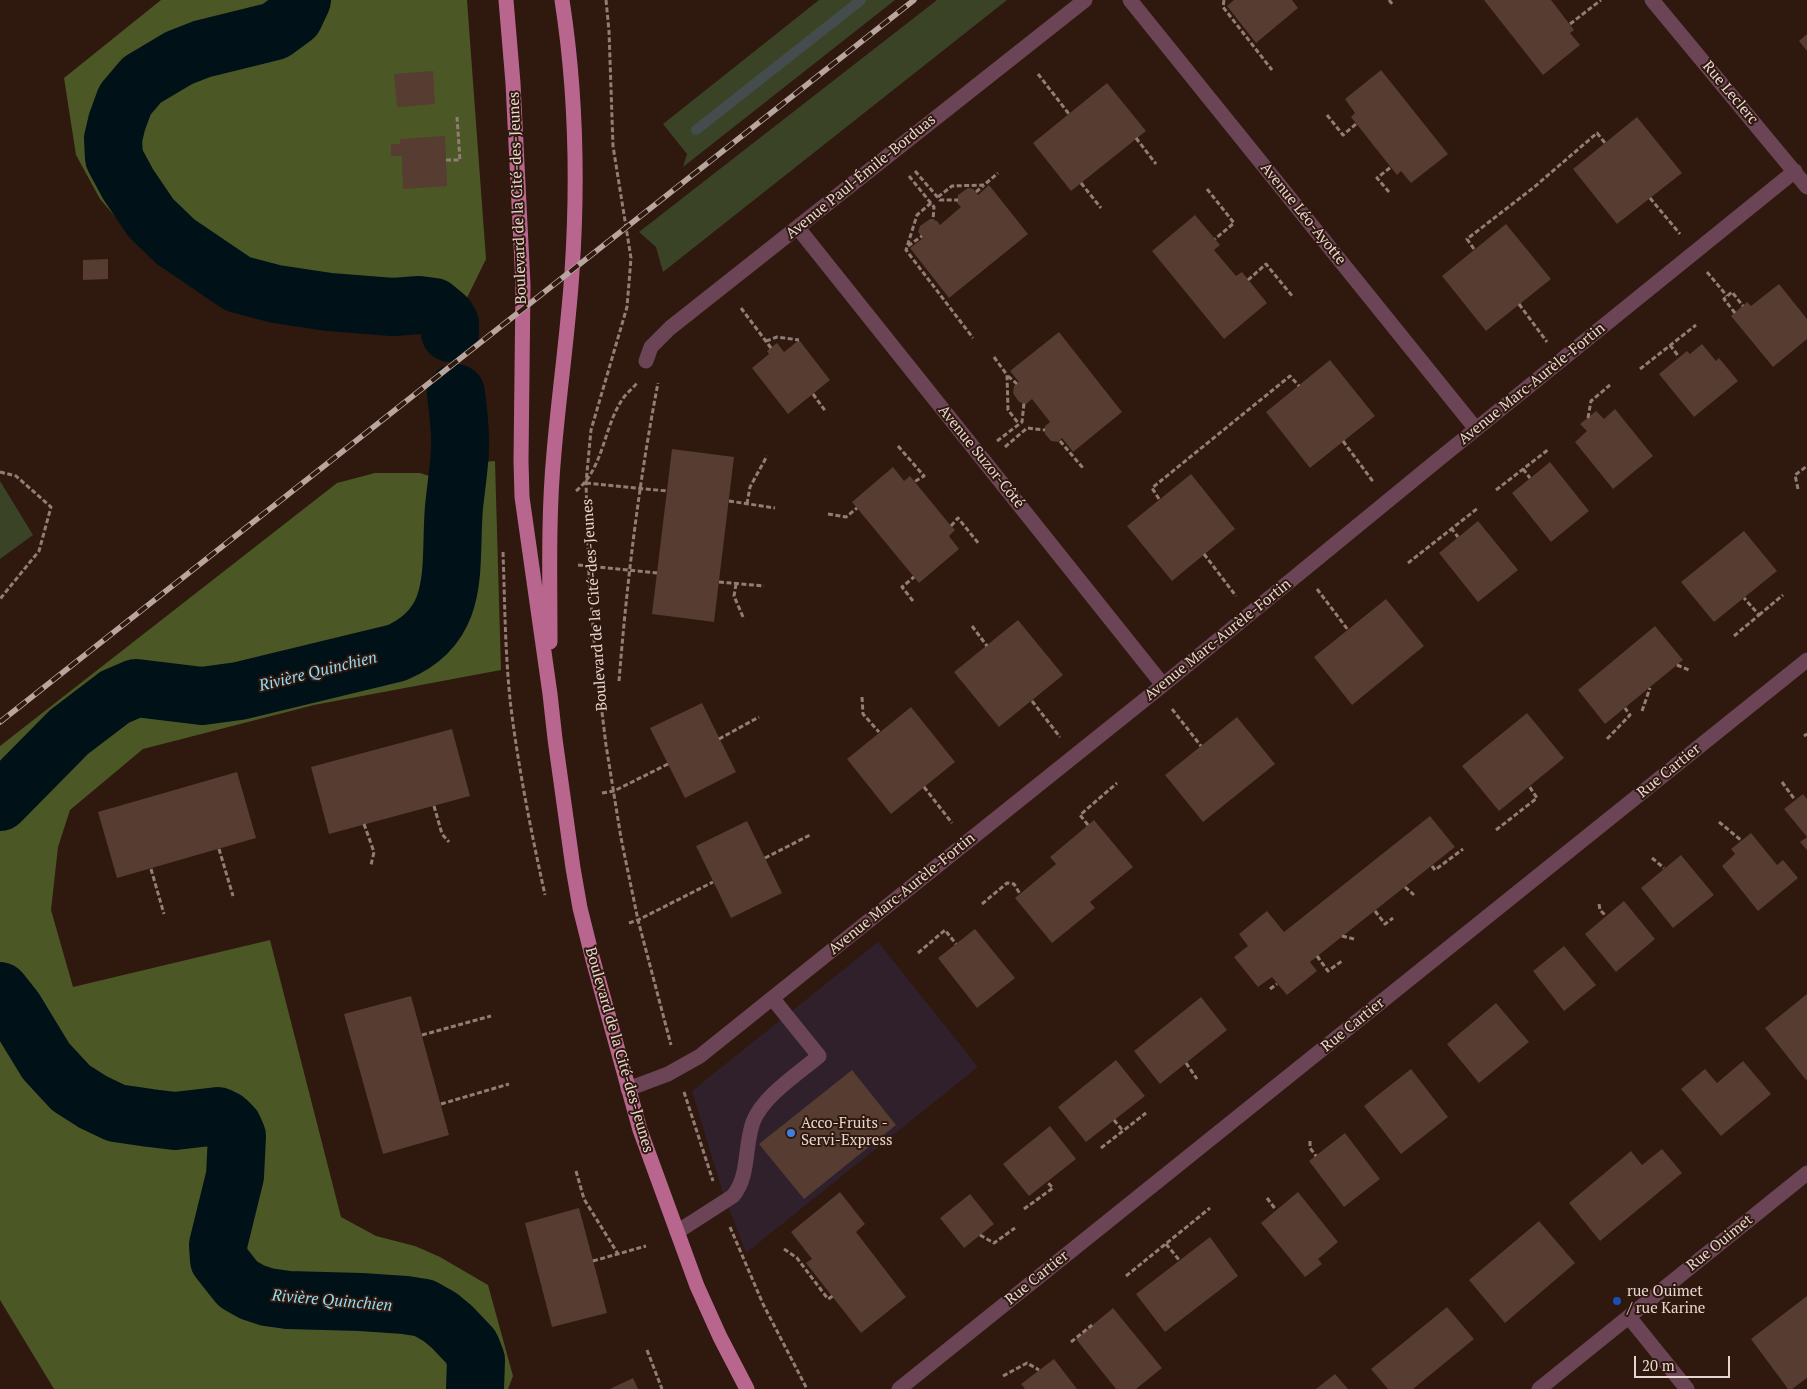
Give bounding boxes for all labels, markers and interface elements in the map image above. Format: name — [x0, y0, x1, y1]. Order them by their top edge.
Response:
street label: Rue Leclerc — [1698, 58, 1762, 128]
street label: Boulevard de la Cité-des-Jeunes — [505, 91, 531, 305]
street label: Avenue Paul-Émile-Borduas — [782, 111, 940, 243]
street label: Avenue Léo-Ayotte — [1256, 159, 1350, 269]
street label: Avenue Marc-Aurèle-Fortin — [1455, 319, 1609, 449]
street label: Avenue Suzor-Côté — [934, 402, 1028, 512]
street label: Boulevard de la Cité-des-Jeunes — [579, 498, 611, 712]
street label: Avenue Marc-Aurèle-Fortin — [1141, 575, 1295, 705]
water label: Rivière Quinchien — [257, 648, 379, 696]
street label: Rue Cartier — [1634, 740, 1704, 802]
street label: Avenue Marc-Aurèle-Fortin — [825, 829, 979, 959]
street label: Boulevard de la Cité-des-Jeunes — [581, 945, 657, 1155]
street label: Rue Cartier — [1318, 994, 1388, 1056]
place label: Acco-Fruits - Servi-Express — [801, 1115, 892, 1150]
marker: Acco-Fruits - Servi-Express — [785, 1127, 797, 1139]
street label: Rue Ouimet — [1683, 1211, 1757, 1275]
street label: Rue Cartier — [1002, 1247, 1072, 1309]
place label: rue Ouimet / rue Karine — [1627, 1283, 1705, 1318]
water label: Rivière Quinchien — [271, 1286, 393, 1316]
marker: rue Ouimet / rue Karine — [1611, 1295, 1623, 1307]
scale bar — [1637, 1346, 1733, 1378]
text: 20 m — [1642, 1355, 1675, 1375]

